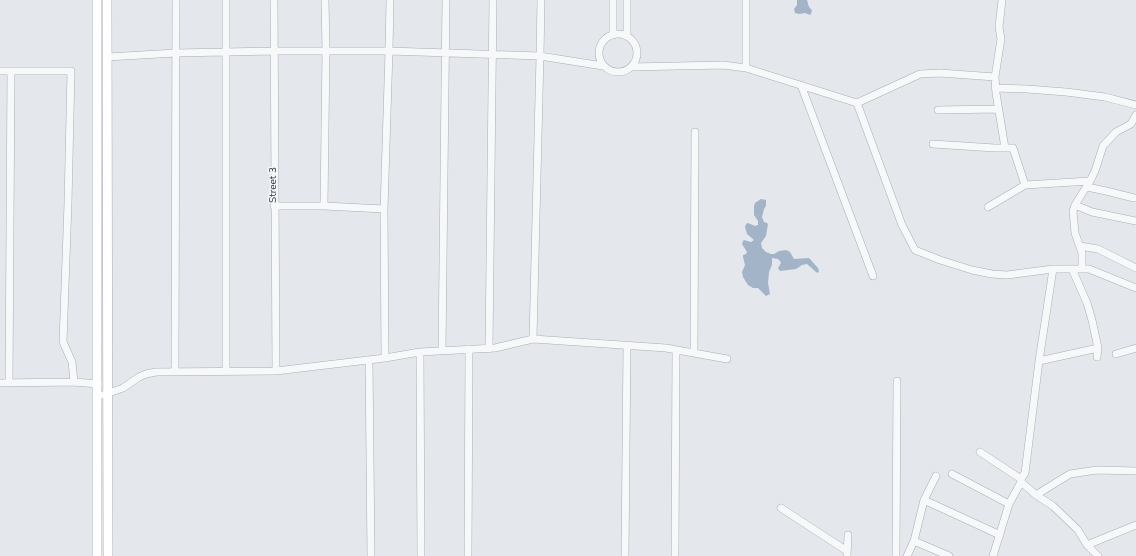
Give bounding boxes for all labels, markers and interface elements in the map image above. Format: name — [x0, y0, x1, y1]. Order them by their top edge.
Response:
street label: Street 3 — [268, 167, 280, 203]

